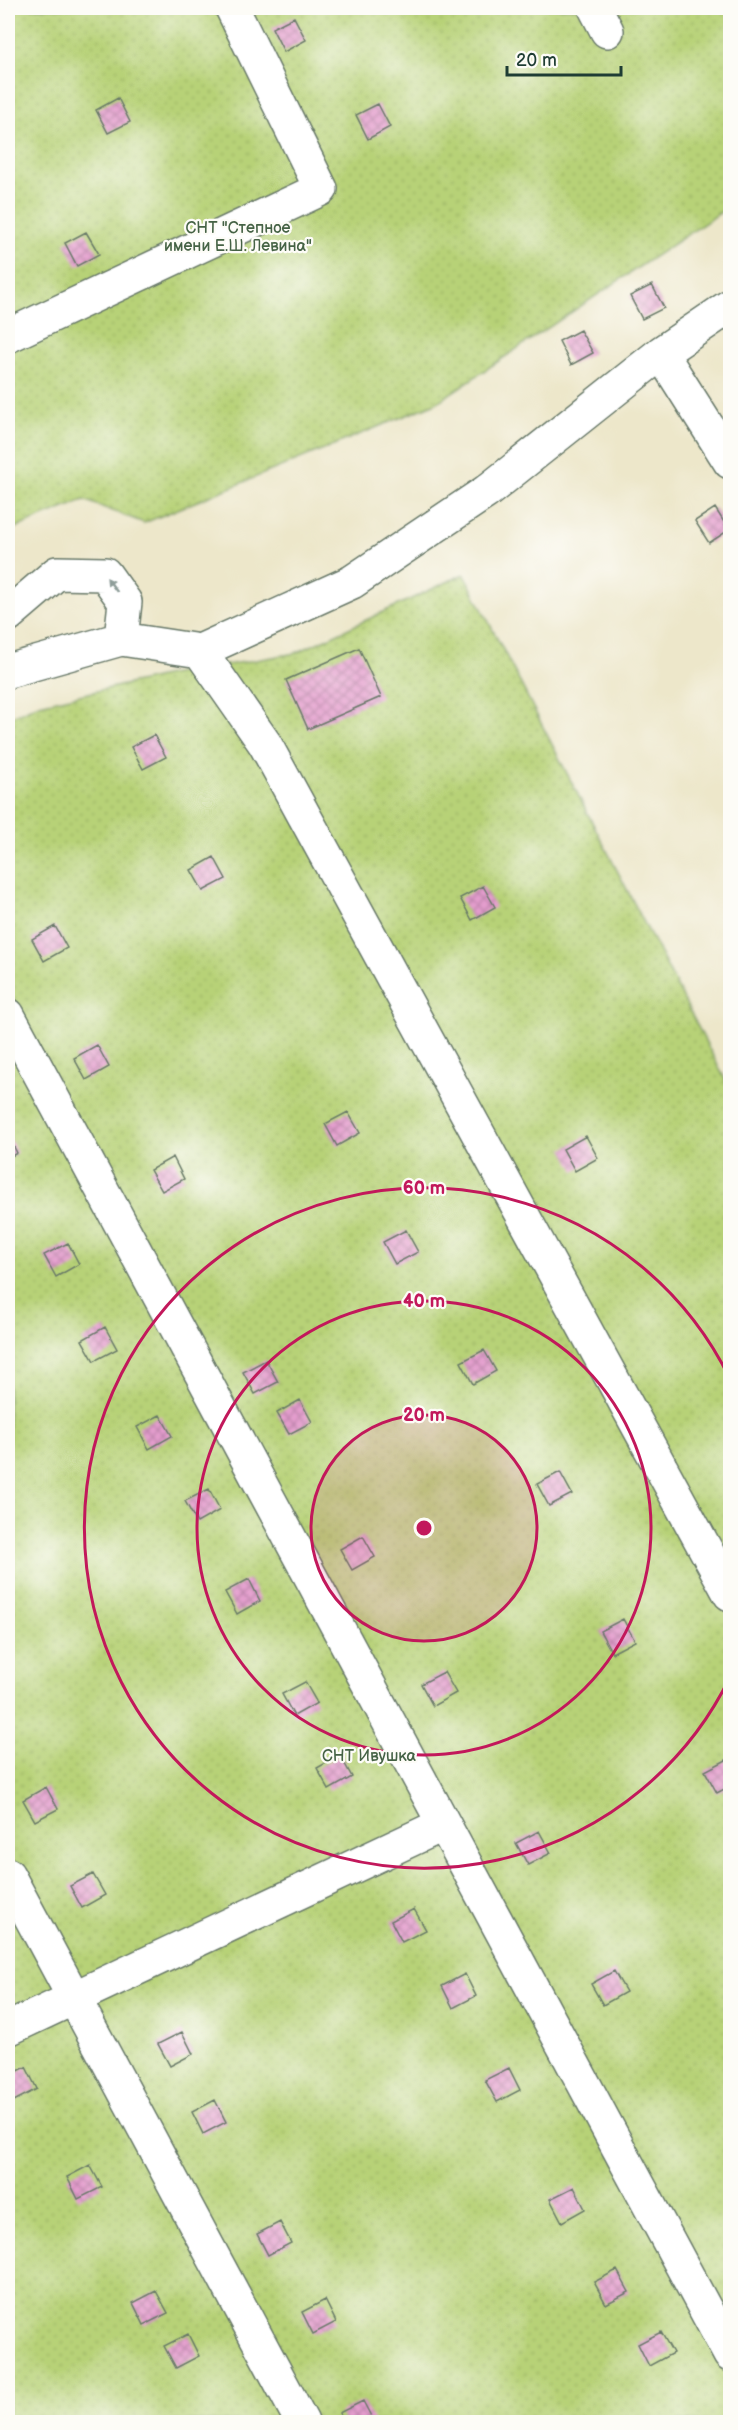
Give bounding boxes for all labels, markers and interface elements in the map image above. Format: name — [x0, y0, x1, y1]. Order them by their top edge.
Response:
scale bar — [507, 39, 621, 77]
text: 20 m — [516, 50, 557, 71]
park label: СНТ "Степное имени Е.Ш. Левина" — [164, 219, 312, 256]
one-way arrow — [107, 577, 119, 592]
text: 60 m — [403, 1178, 445, 1199]
text: 40 m — [403, 1291, 445, 1312]
text: 20 m — [403, 1405, 445, 1426]
centre of rings — [414, 1518, 434, 1538]
park label: СНТ Ивушка — [322, 1747, 417, 1766]

